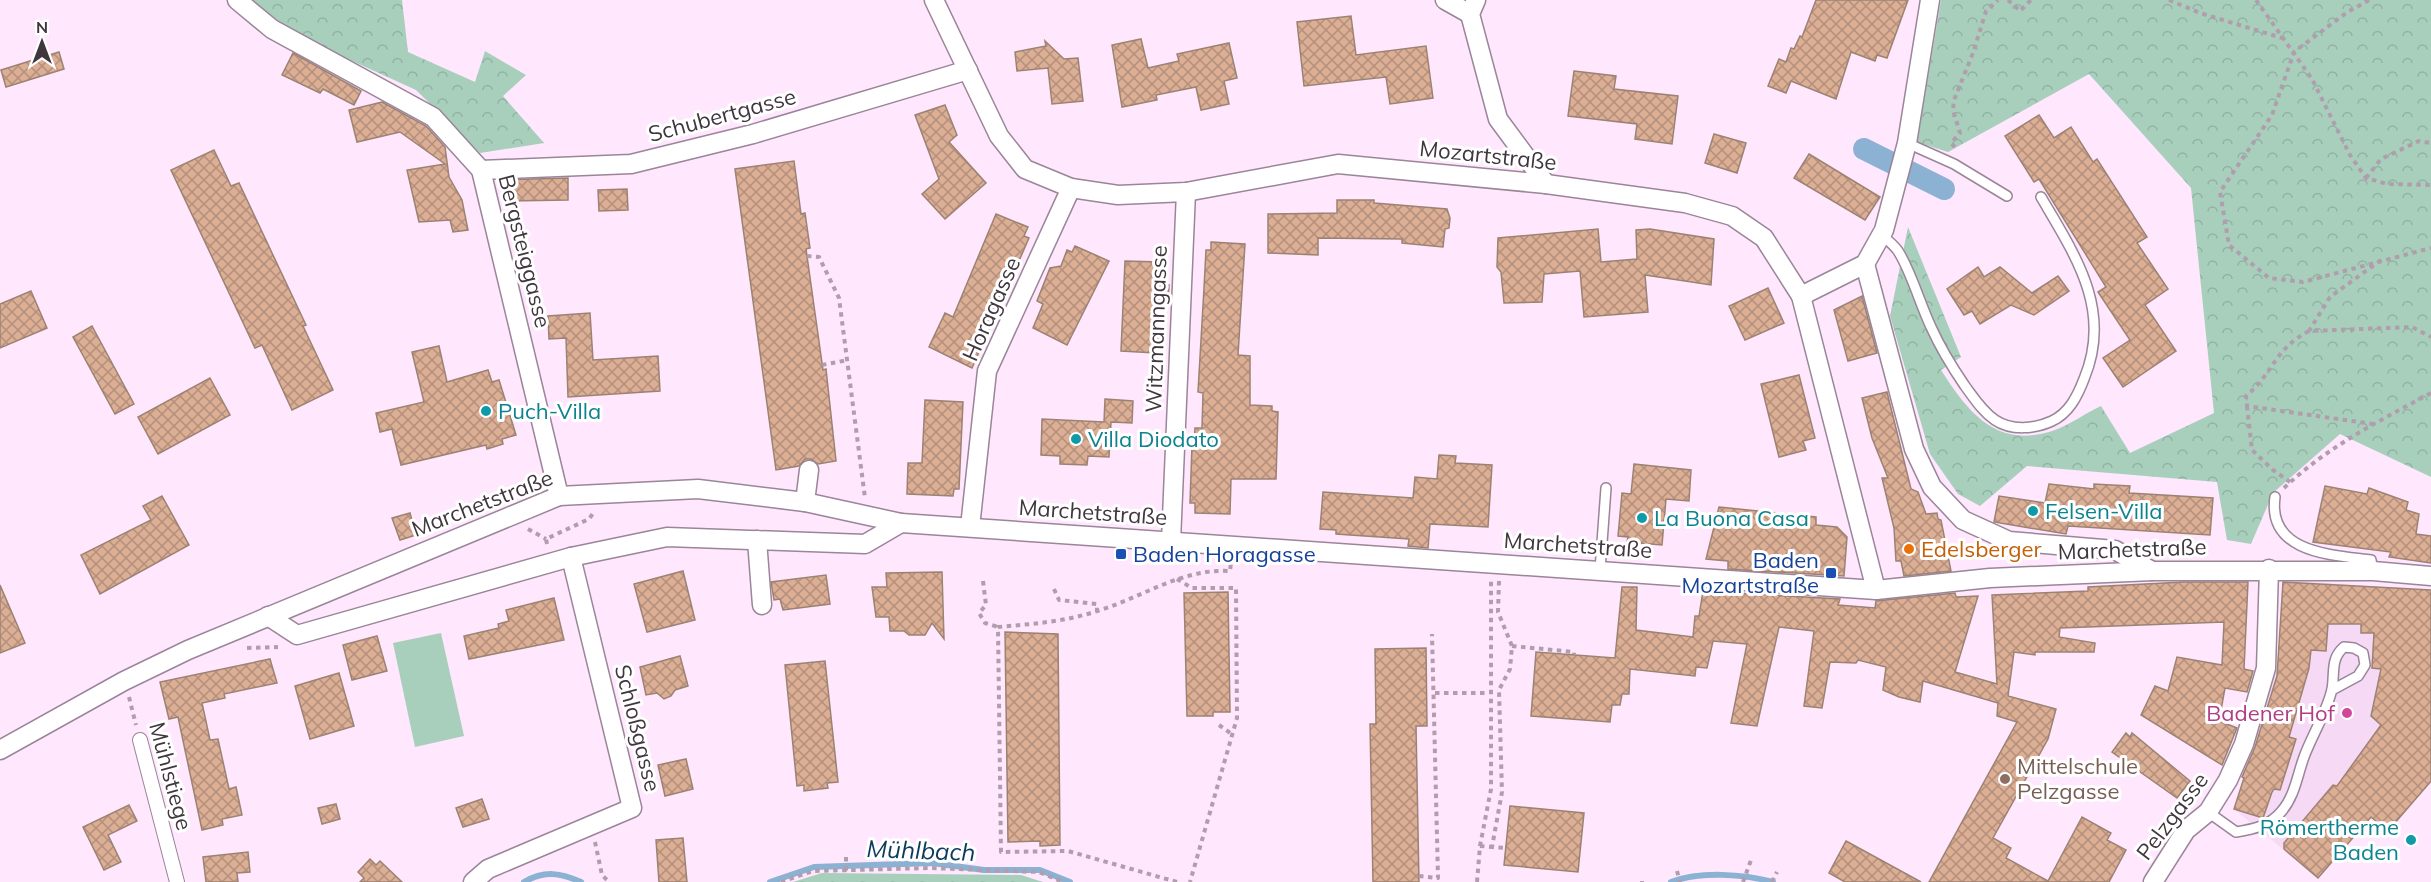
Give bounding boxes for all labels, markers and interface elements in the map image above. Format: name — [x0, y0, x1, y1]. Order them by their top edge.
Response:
north arrow — [12, 12, 72, 72]
text: N — [36, 17, 48, 37]
street label: Schubertgasse — [645, 82, 799, 148]
street label: Mozartstraße — [1418, 134, 1558, 176]
street label: Bergsteiggasse — [492, 171, 558, 331]
street label: Witzmanngasse — [1139, 245, 1173, 413]
street label: Horagasse — [956, 253, 1026, 365]
place label: Puch-Villa — [498, 397, 601, 425]
marker: Puch-Villa — [479, 404, 493, 418]
place label: Villa Diodato — [1088, 425, 1219, 453]
marker: Villa Diodato — [1069, 432, 1083, 446]
street label: Marchetstraße — [407, 463, 557, 543]
street label: Marchetstraße — [1018, 493, 1168, 531]
place label: Felsen-Villa — [2045, 497, 2163, 525]
place label: La Buona Casa — [1654, 504, 1809, 532]
marker: Felsen-Villa — [2026, 504, 2040, 518]
marker: La Buona Casa — [1635, 511, 1649, 525]
street label: Marchetstraße — [1503, 526, 1653, 564]
street label: Marchetstraße — [2057, 532, 2207, 566]
place label: Edelsberger — [1921, 535, 2041, 563]
place label: Baden Horagasse — [1133, 540, 1316, 568]
marker: Edelsberger — [1902, 542, 1916, 556]
place label: Baden Mozartstraße — [1681, 546, 1819, 599]
marker: Baden Horagasse — [1114, 547, 1128, 561]
marker: Baden Mozartstraße — [1824, 566, 1838, 580]
street label: Schloßgasse — [609, 662, 667, 794]
place label: Badener Hof — [2206, 699, 2336, 727]
marker: Badener Hof — [2340, 706, 2354, 720]
street label: Mühlstiege — [143, 719, 199, 833]
place label: Mittelschule Pelzgasse — [2017, 752, 2138, 805]
street label: Pelzgasse — [2130, 767, 2214, 865]
marker: Mittelschule Pelzgasse — [1998, 772, 2012, 786]
place label: Römertherme Baden — [2260, 813, 2399, 866]
water label: Mühlbach — [866, 833, 976, 867]
marker: Römertherme Baden — [2404, 833, 2418, 847]

